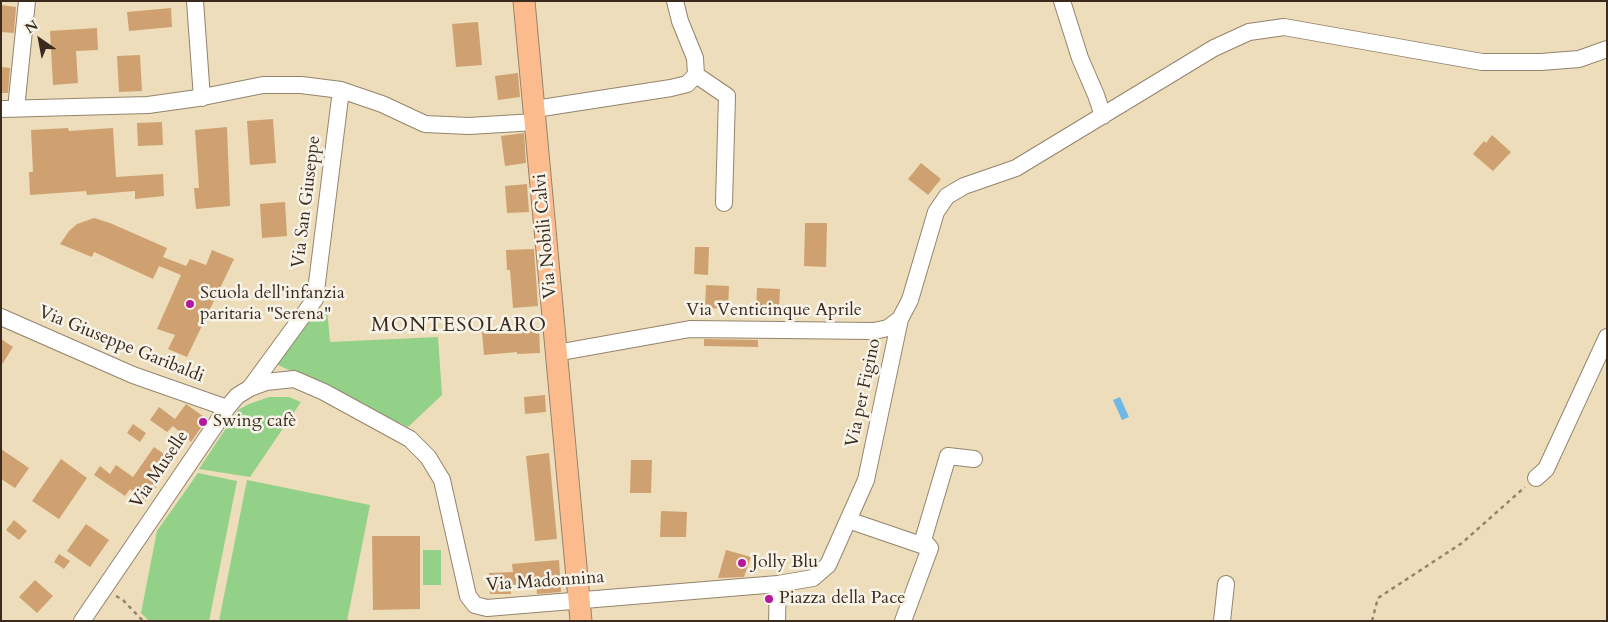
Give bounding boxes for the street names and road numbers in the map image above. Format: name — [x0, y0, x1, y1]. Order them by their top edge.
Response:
street label: Via San Giuseppe — [288, 134, 326, 270]
street label: Via Nobili Calvi — [530, 173, 562, 299]
street label: Via Venticinque Aprile — [686, 300, 862, 322]
street label: Via Giuseppe Garibaldi — [35, 302, 207, 388]
street label: Via per Figino — [842, 337, 886, 449]
street label: Via Muselle — [126, 427, 194, 513]
street label: Via Madonnina — [485, 567, 605, 597]

